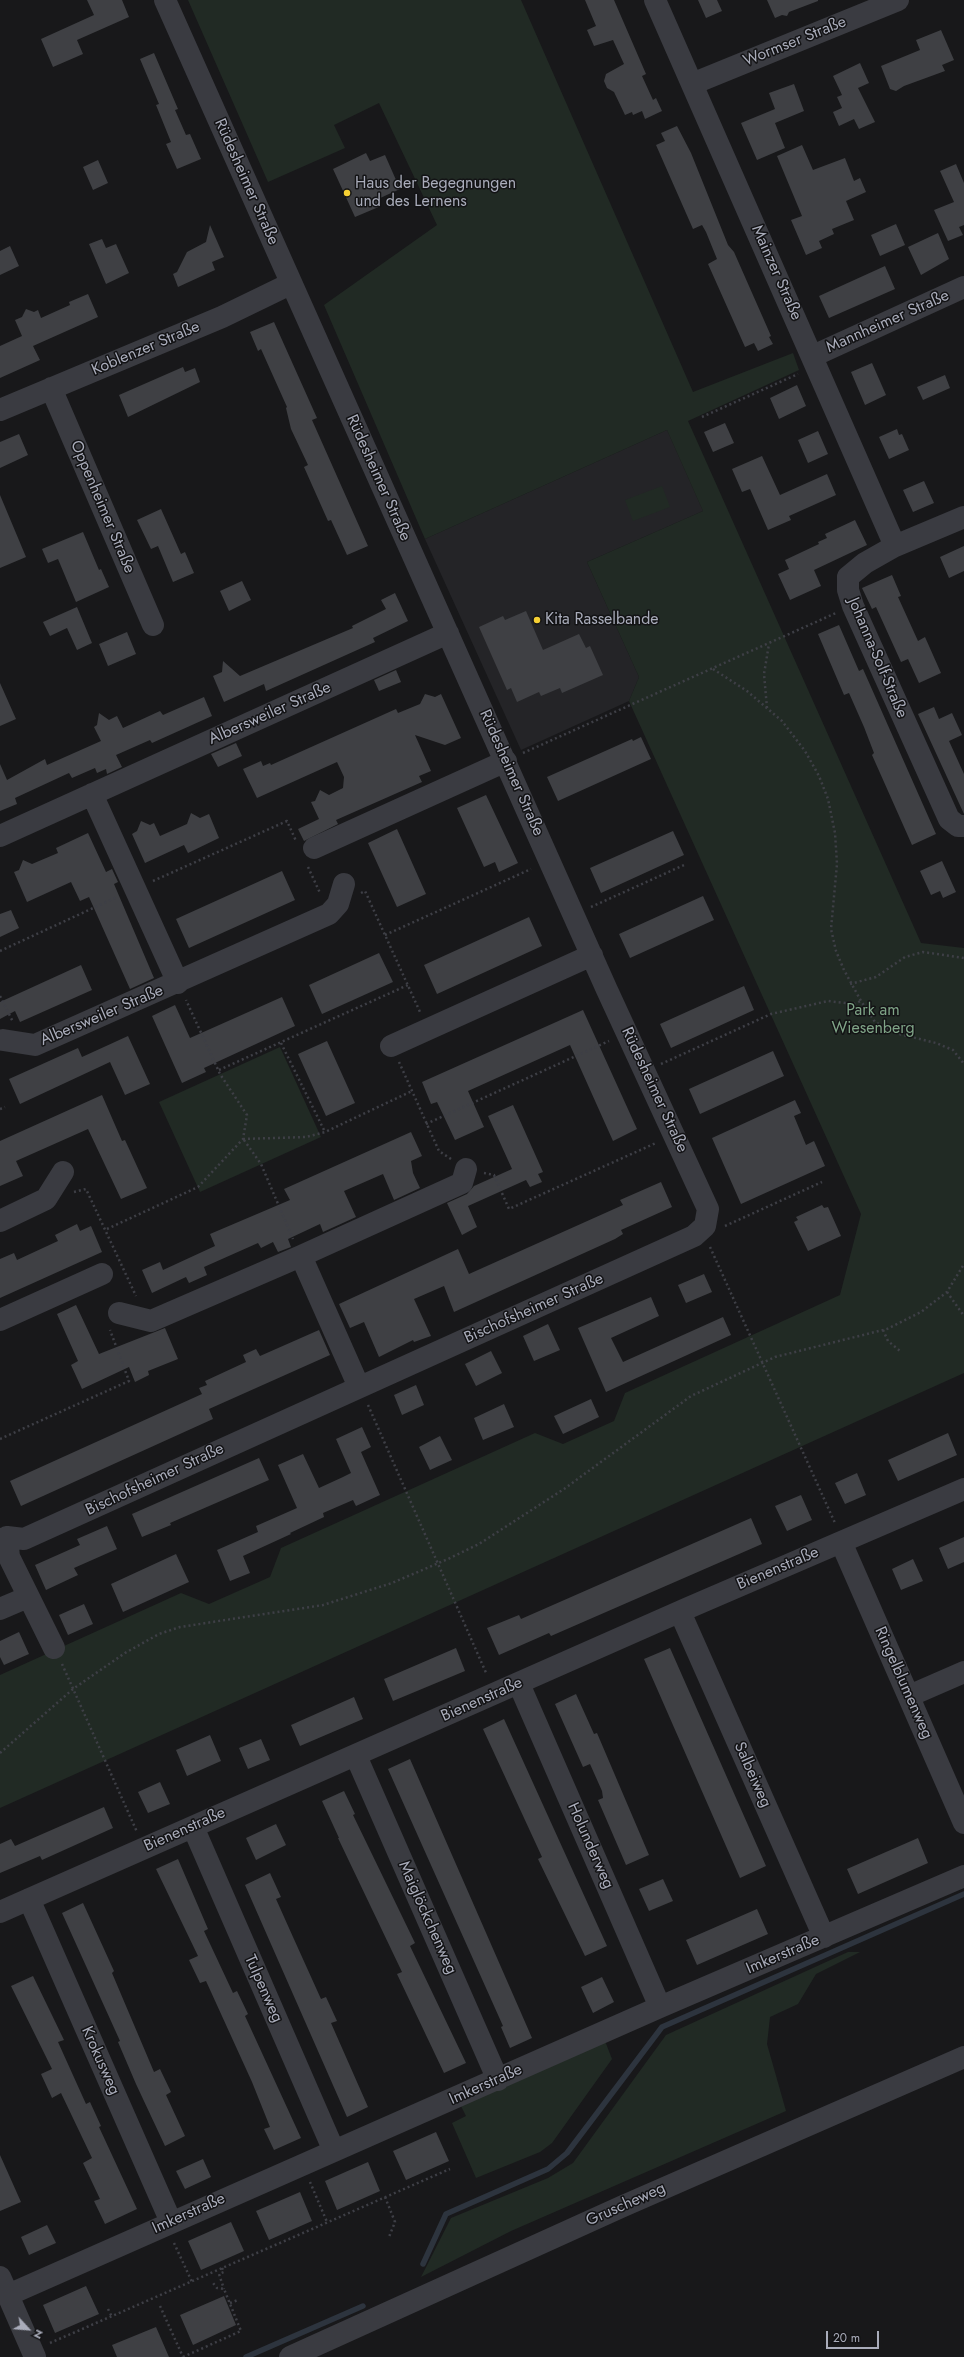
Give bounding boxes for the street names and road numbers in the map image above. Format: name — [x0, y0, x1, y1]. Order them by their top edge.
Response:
street label: Wormser Straße — [741, 13, 849, 71]
street label: Rüdesheimer Straße — [210, 116, 282, 248]
street label: Mainzer Straße — [746, 223, 806, 323]
street label: Mannheimer Straße — [824, 286, 952, 358]
street label: Koblenzer Straße — [89, 318, 203, 380]
street label: Rüdesheimer Straße — [342, 412, 414, 544]
street label: Oppenheimer Straße — [65, 438, 139, 576]
street label: Johanna-Solf-Straße — [843, 595, 911, 721]
street label: Albersweiler Straße — [206, 678, 334, 750]
street label: Rüdesheimer Straße — [475, 707, 547, 839]
street label: Albersweiler Straße — [38, 981, 166, 1051]
street label: Rüdesheimer Straße — [617, 1024, 691, 1156]
street label: Bischofsheimer Straße — [461, 1270, 607, 1348]
street label: Bischofsheimer Straße — [83, 1440, 227, 1520]
street label: Bienenstraße — [734, 1543, 822, 1595]
street label: Ringelblumenweg — [870, 1624, 936, 1742]
street label: Bienenstraße — [438, 1674, 526, 1726]
street label: Salbeiweg — [729, 1739, 775, 1811]
street label: Holunderweg — [563, 1800, 617, 1892]
street label: Bienenstraße — [141, 1804, 229, 1856]
street label: Maiglöckchenweg — [394, 1859, 460, 1977]
street label: Imkerstraße — [743, 1931, 823, 1979]
street label: Tulpenweg — [240, 1952, 286, 2026]
street label: Krokusweg — [76, 2024, 124, 2098]
street label: Imkerstraße — [447, 2060, 525, 2110]
street label: Gruscheweg — [583, 2179, 669, 2231]
street label: Imkerstraße — [150, 2189, 228, 2239]

